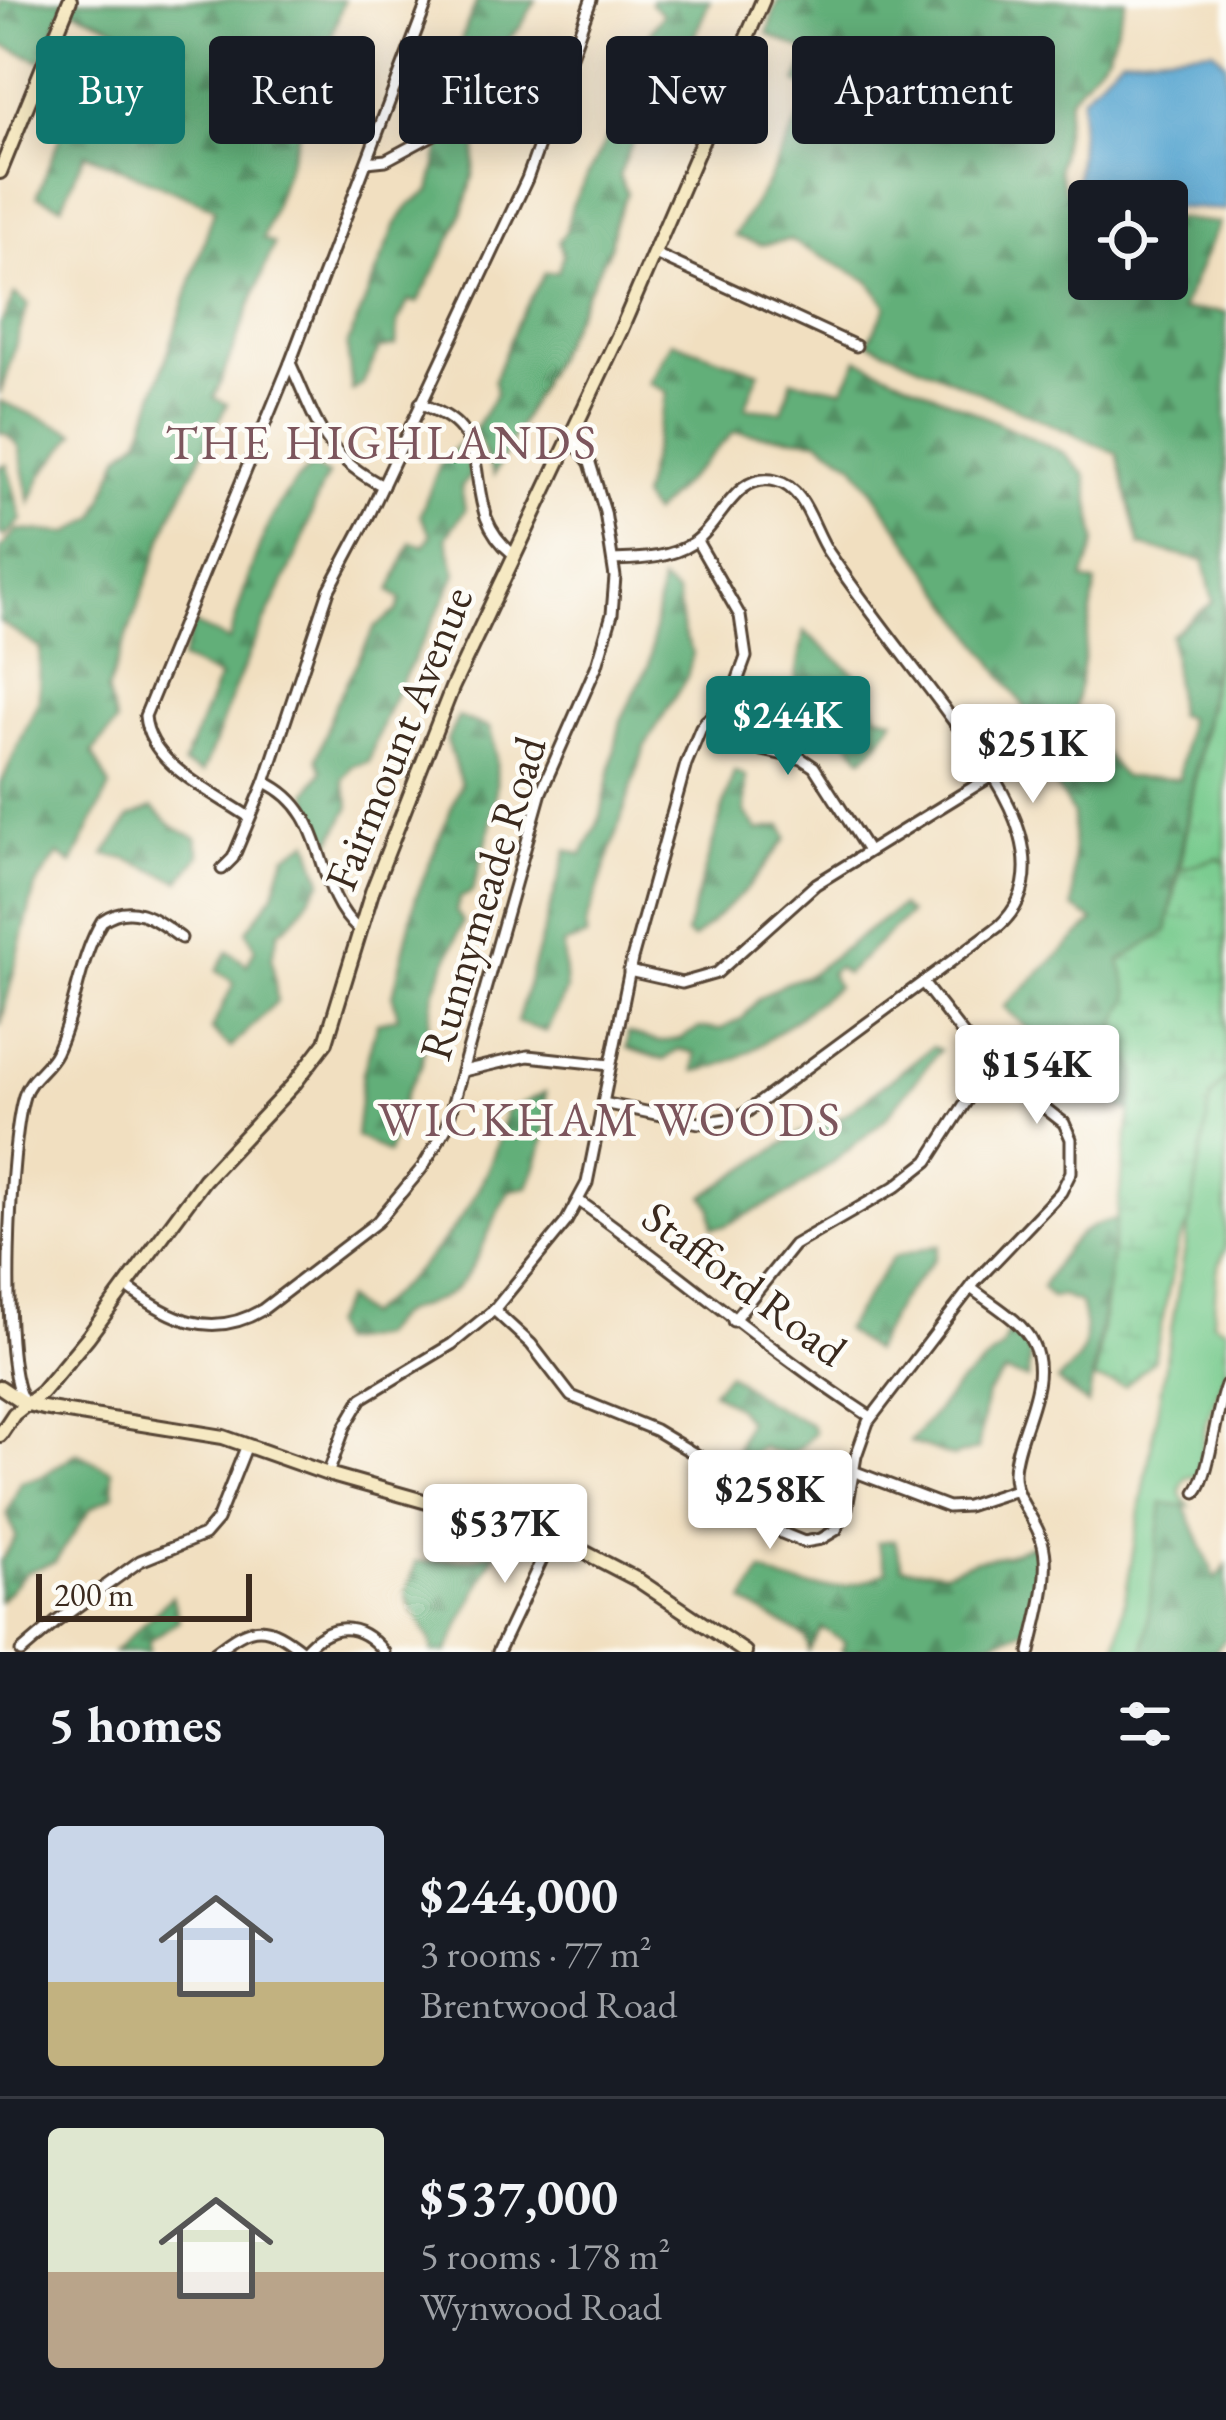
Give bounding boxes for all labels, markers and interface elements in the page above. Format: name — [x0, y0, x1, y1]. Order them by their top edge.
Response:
chip: Buy — [36, 36, 185, 144]
chip: Rent — [209, 36, 375, 144]
chip: Filters — [399, 36, 582, 144]
chip: New — [606, 36, 768, 144]
chip: Apartment — [792, 36, 1055, 144]
map controls — [1068, 180, 1188, 300]
button: locate — [1068, 180, 1188, 300]
district label: THE HIGHLANDS — [165, 411, 599, 473]
street label: Fairmount Avenue — [311, 578, 485, 898]
pin: $244K — [704, 676, 872, 778]
text: $244K — [733, 689, 843, 740]
pin: $251K — [949, 704, 1117, 806]
text: $251K — [978, 717, 1088, 768]
street label: Runnymeade Road — [405, 729, 559, 1067]
pin: $154K — [953, 1025, 1121, 1127]
text: $154K — [982, 1038, 1092, 1089]
district label: WICKHAM WOODS — [377, 1088, 843, 1150]
street label: Stafford Road — [631, 1187, 859, 1379]
pin: $258K — [686, 1450, 854, 1552]
text: $258K — [715, 1463, 825, 1514]
pin: $537K — [421, 1484, 589, 1586]
text: $537K — [450, 1497, 560, 1548]
scale bar — [36, 1568, 252, 1621]
text: 200 m — [54, 1573, 134, 1616]
text: 5 homes — [48, 1691, 222, 1757]
icon: filters — [1112, 1691, 1178, 1757]
text: $244,000 — [420, 1862, 618, 1928]
icon: home — [144, 1874, 288, 2018]
text: 3 rooms · 77 m² — [420, 1928, 652, 1979]
text: Brentwood Road — [420, 1979, 677, 2030]
text: $537,000 — [420, 2164, 618, 2230]
icon: home — [144, 2176, 288, 2320]
text: 5 rooms · 178 m² — [420, 2230, 671, 2281]
text: Wynwood Road — [420, 2281, 662, 2332]

